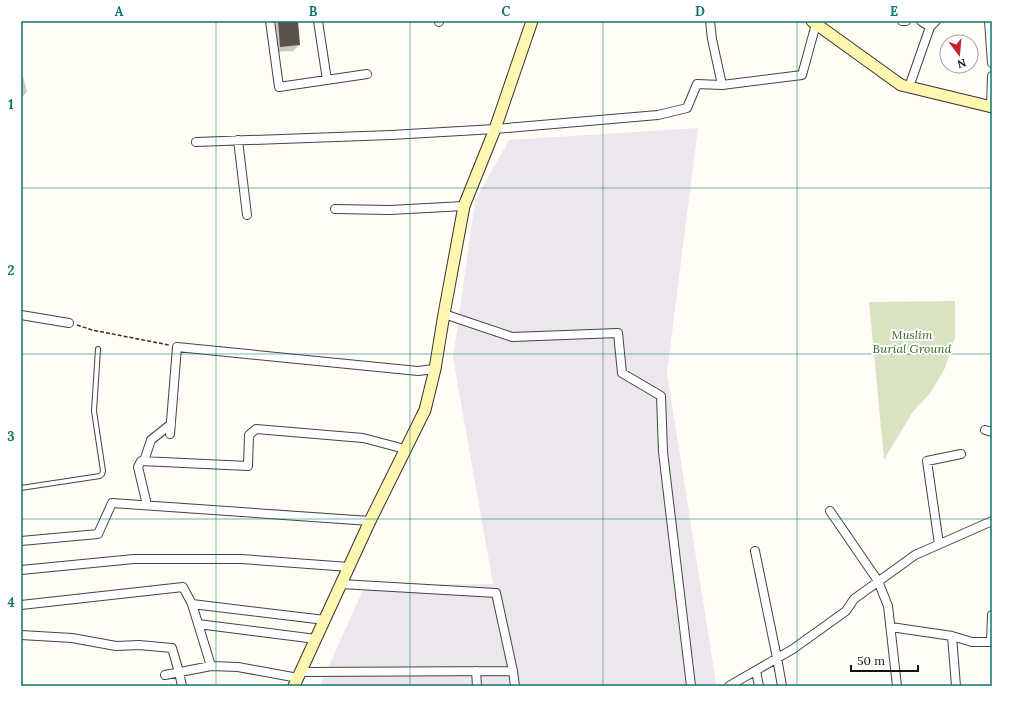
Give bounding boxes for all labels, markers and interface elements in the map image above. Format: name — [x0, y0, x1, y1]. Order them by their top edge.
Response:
text: A — [115, 3, 124, 20]
text: B — [309, 3, 318, 20]
text: C — [502, 3, 511, 20]
text: D — [695, 3, 705, 20]
text: E — [890, 3, 898, 20]
north arrow — [939, 34, 979, 74]
text: N — [955, 56, 968, 72]
text: 1 — [8, 96, 14, 113]
text: 2 — [8, 262, 15, 279]
park label: Muslim Burial Ground — [873, 327, 952, 356]
text: 3 — [7, 428, 15, 445]
text: 4 — [7, 594, 15, 611]
scale bar — [851, 647, 918, 673]
text: 50 m — [857, 653, 885, 668]

